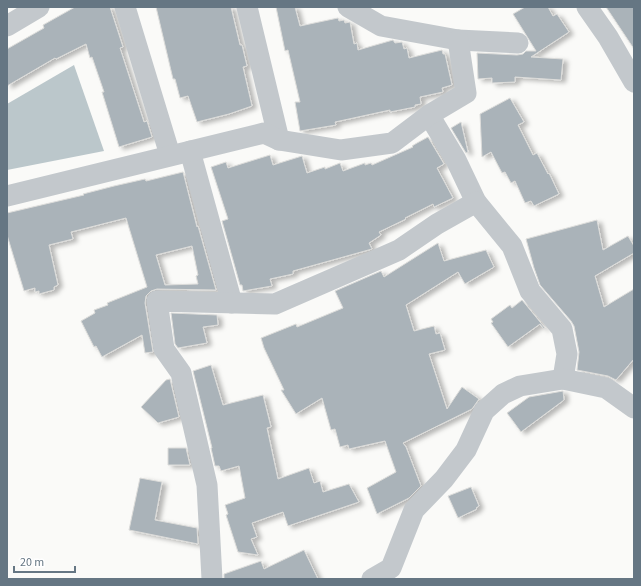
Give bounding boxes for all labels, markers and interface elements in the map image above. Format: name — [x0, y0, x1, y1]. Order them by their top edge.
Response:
scale bar — [14, 548, 75, 574]
text: 20 m — [20, 554, 44, 571]

